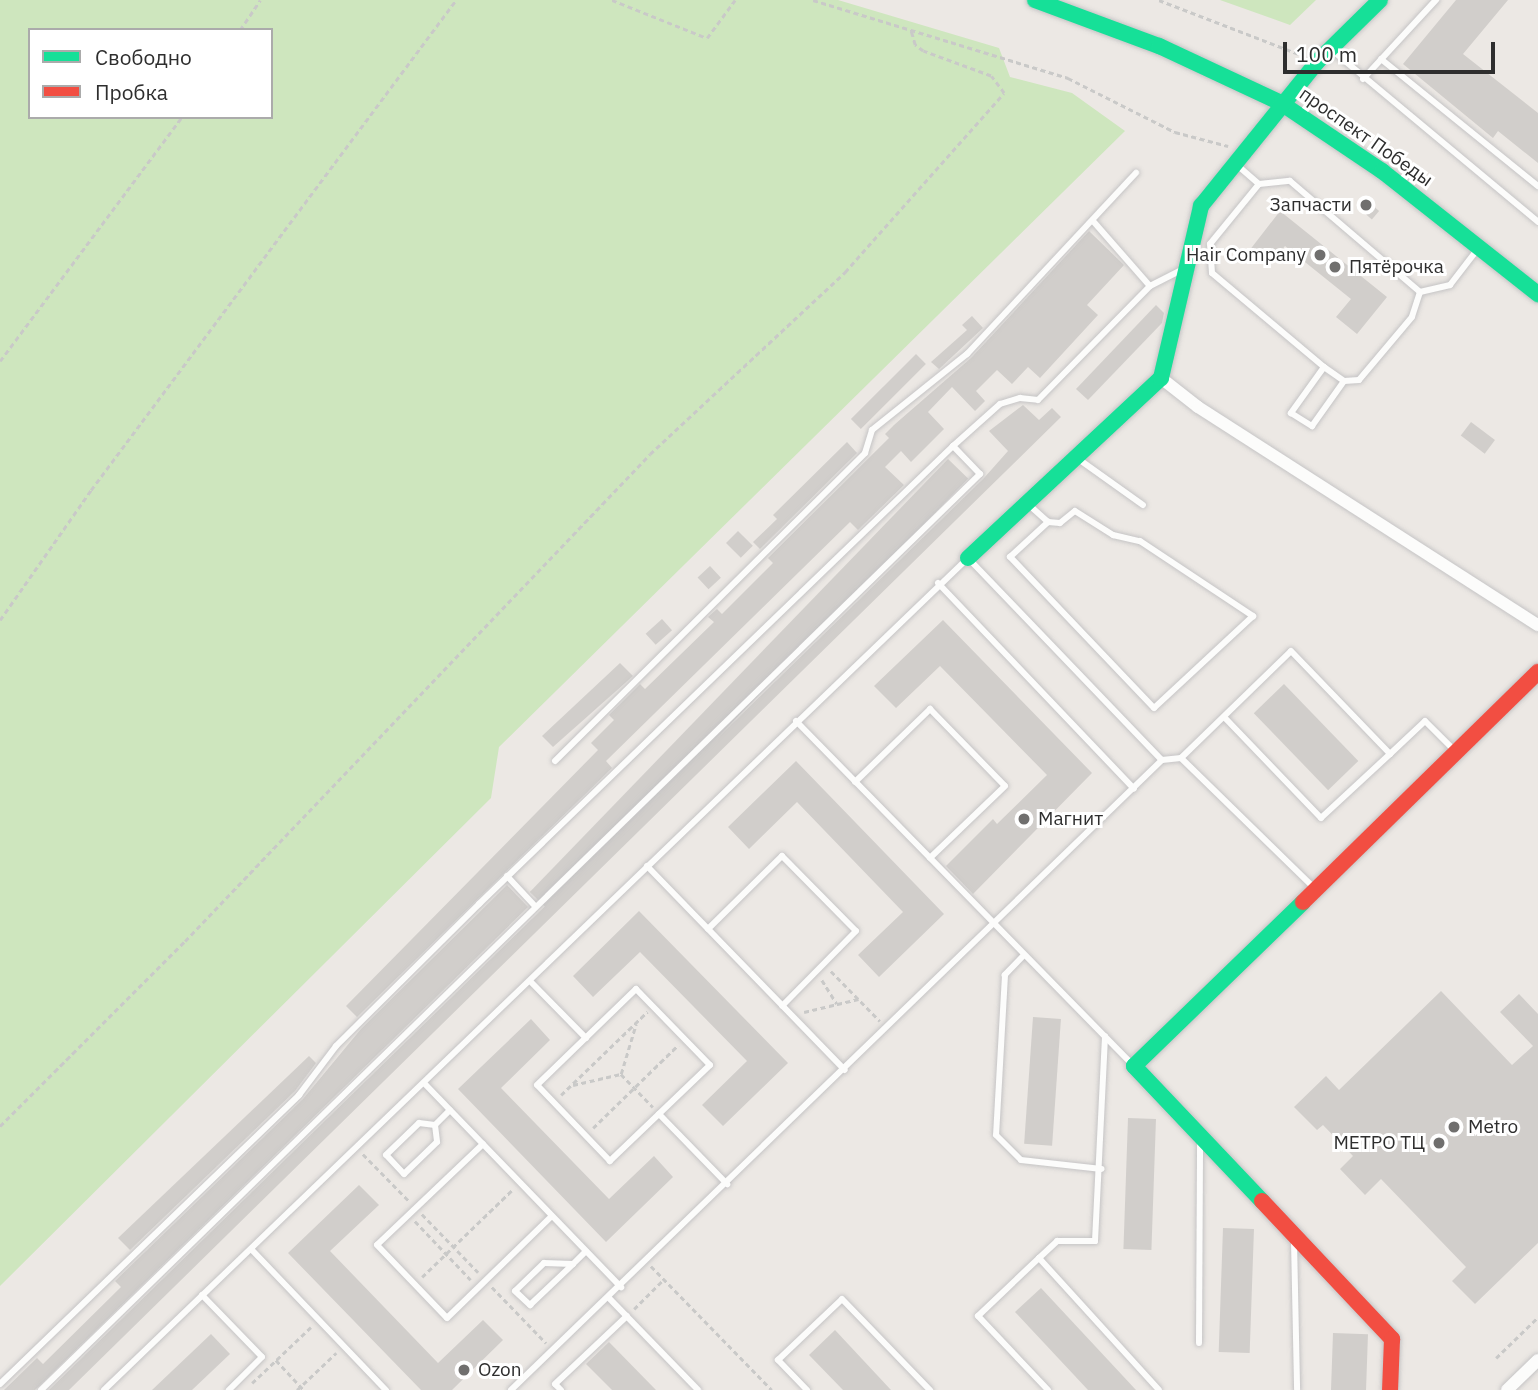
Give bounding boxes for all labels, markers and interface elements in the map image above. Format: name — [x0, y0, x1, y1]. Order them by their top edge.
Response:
legend — [28, 28, 273, 119]
scale bar — [1286, 28, 1498, 72]
text: 100 m — [1296, 40, 1357, 68]
text: Свободно — [95, 43, 192, 71]
text: Пробка — [95, 78, 168, 106]
street label: проспект Победы — [1295, 83, 1437, 191]
place label: Запчасти — [1270, 194, 1352, 216]
marker: Запчасти — [1358, 197, 1374, 213]
place label: Hair Company — [1186, 244, 1306, 266]
marker: Hair Company — [1312, 247, 1328, 263]
place label: Пятёрочка — [1349, 256, 1444, 278]
marker: Пятёрочка — [1327, 259, 1343, 275]
place label: Магнит — [1038, 808, 1103, 830]
marker: Магнит — [1016, 811, 1032, 827]
place label: Metro — [1468, 1116, 1518, 1138]
marker: Metro — [1446, 1119, 1462, 1135]
place label: МЕТРО ТЦ — [1333, 1132, 1425, 1154]
marker: МЕТРО ТЦ — [1431, 1135, 1447, 1151]
place label: Ozon — [478, 1359, 522, 1381]
marker: Ozon — [456, 1362, 472, 1378]

